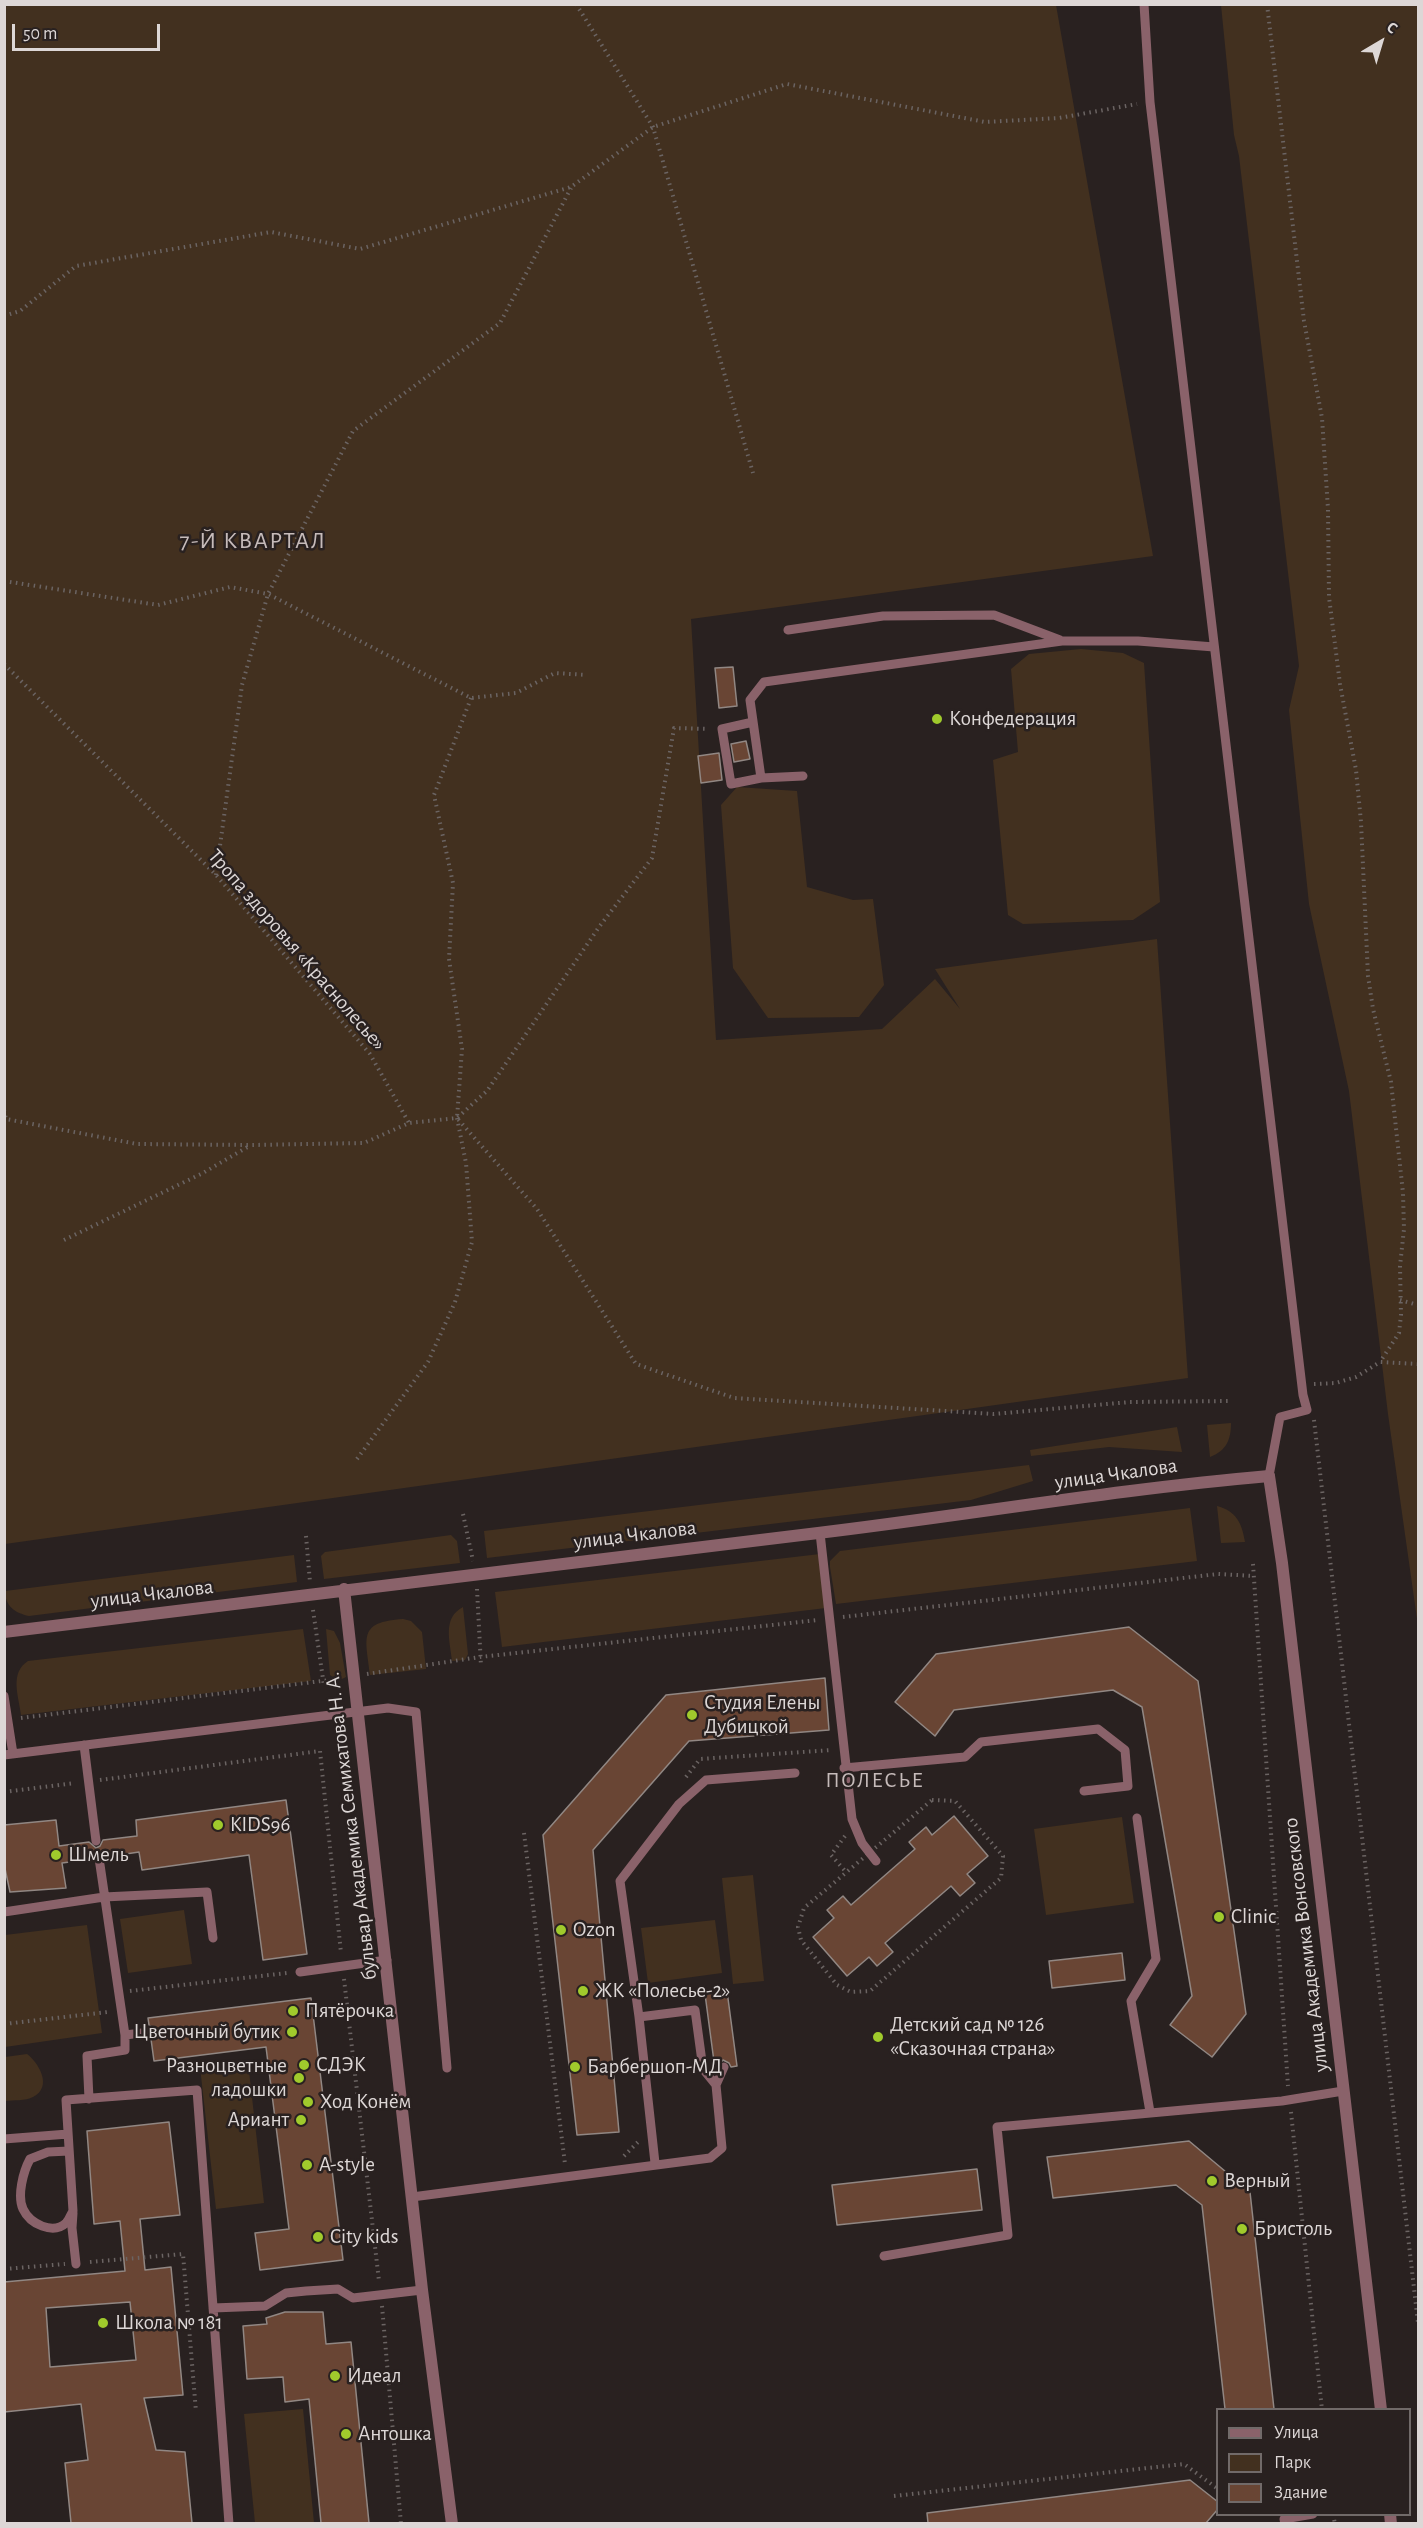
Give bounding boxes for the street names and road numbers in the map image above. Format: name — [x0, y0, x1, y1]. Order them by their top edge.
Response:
street label: Тропа здоровья «Краснолесье» — [203, 844, 391, 1056]
street label: улица Чкалова — [1053, 1453, 1179, 1495]
street label: улица Чкалова — [572, 1515, 698, 1555]
street label: улица Чкалова — [89, 1574, 215, 1614]
street label: бульвар Академика Семихатова Н. А. — [320, 1670, 382, 1982]
street label: улица Академика Вонсовского — [1278, 1816, 1334, 2074]

